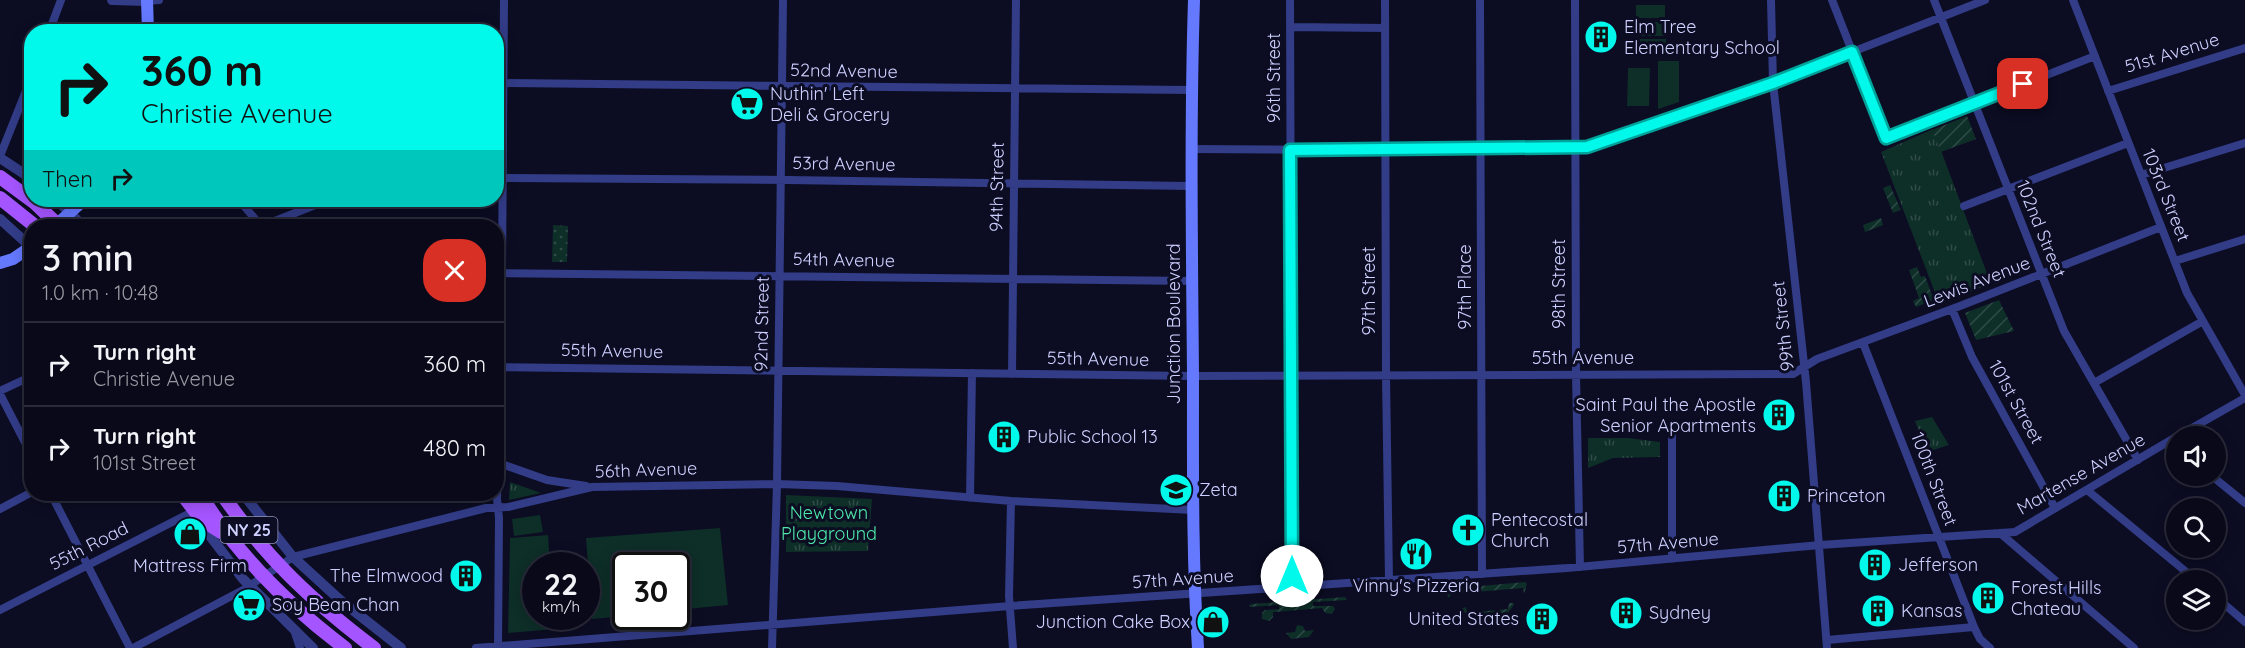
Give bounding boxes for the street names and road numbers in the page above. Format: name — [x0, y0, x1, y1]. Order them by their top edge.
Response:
street label: 51st Avenue — [2122, 27, 2222, 78]
street label: 96th Street — [1262, 33, 1285, 123]
street label: 52nd Avenue — [790, 58, 898, 83]
street label: 94th Street — [984, 142, 1009, 232]
street label: 103rd Street — [2137, 145, 2196, 245]
street label: 53rd Avenue — [792, 151, 896, 176]
street label: 102nd Street — [2012, 177, 2071, 281]
street label: 98th Street — [1547, 239, 1570, 329]
street label: Junction Boulevard — [1162, 243, 1185, 405]
street label: 97th Place — [1453, 244, 1476, 330]
street label: 97th Street — [1357, 246, 1380, 336]
street label: 54th Avenue — [793, 247, 895, 272]
street label: Lewis Avenue — [1920, 251, 2033, 312]
street label: 92nd Street — [749, 276, 774, 372]
street label: 99th Street — [1766, 280, 1799, 372]
street label: 55th Avenue — [561, 338, 663, 363]
street label: 55th Avenue — [1047, 346, 1149, 371]
street label: 55th Avenue — [1532, 346, 1634, 369]
street label: 101st Street — [1984, 356, 2049, 448]
street label: Martense Avenue — [2012, 428, 2149, 520]
street label: 100th Street — [1906, 429, 1963, 529]
street label: 56th Avenue — [594, 456, 698, 483]
street label: 55th Road — [45, 516, 132, 575]
road number: NY 25 — [220, 517, 278, 543]
street label: 57th Avenue — [1616, 527, 1720, 558]
street label: 57th Avenue — [1131, 563, 1235, 594]

